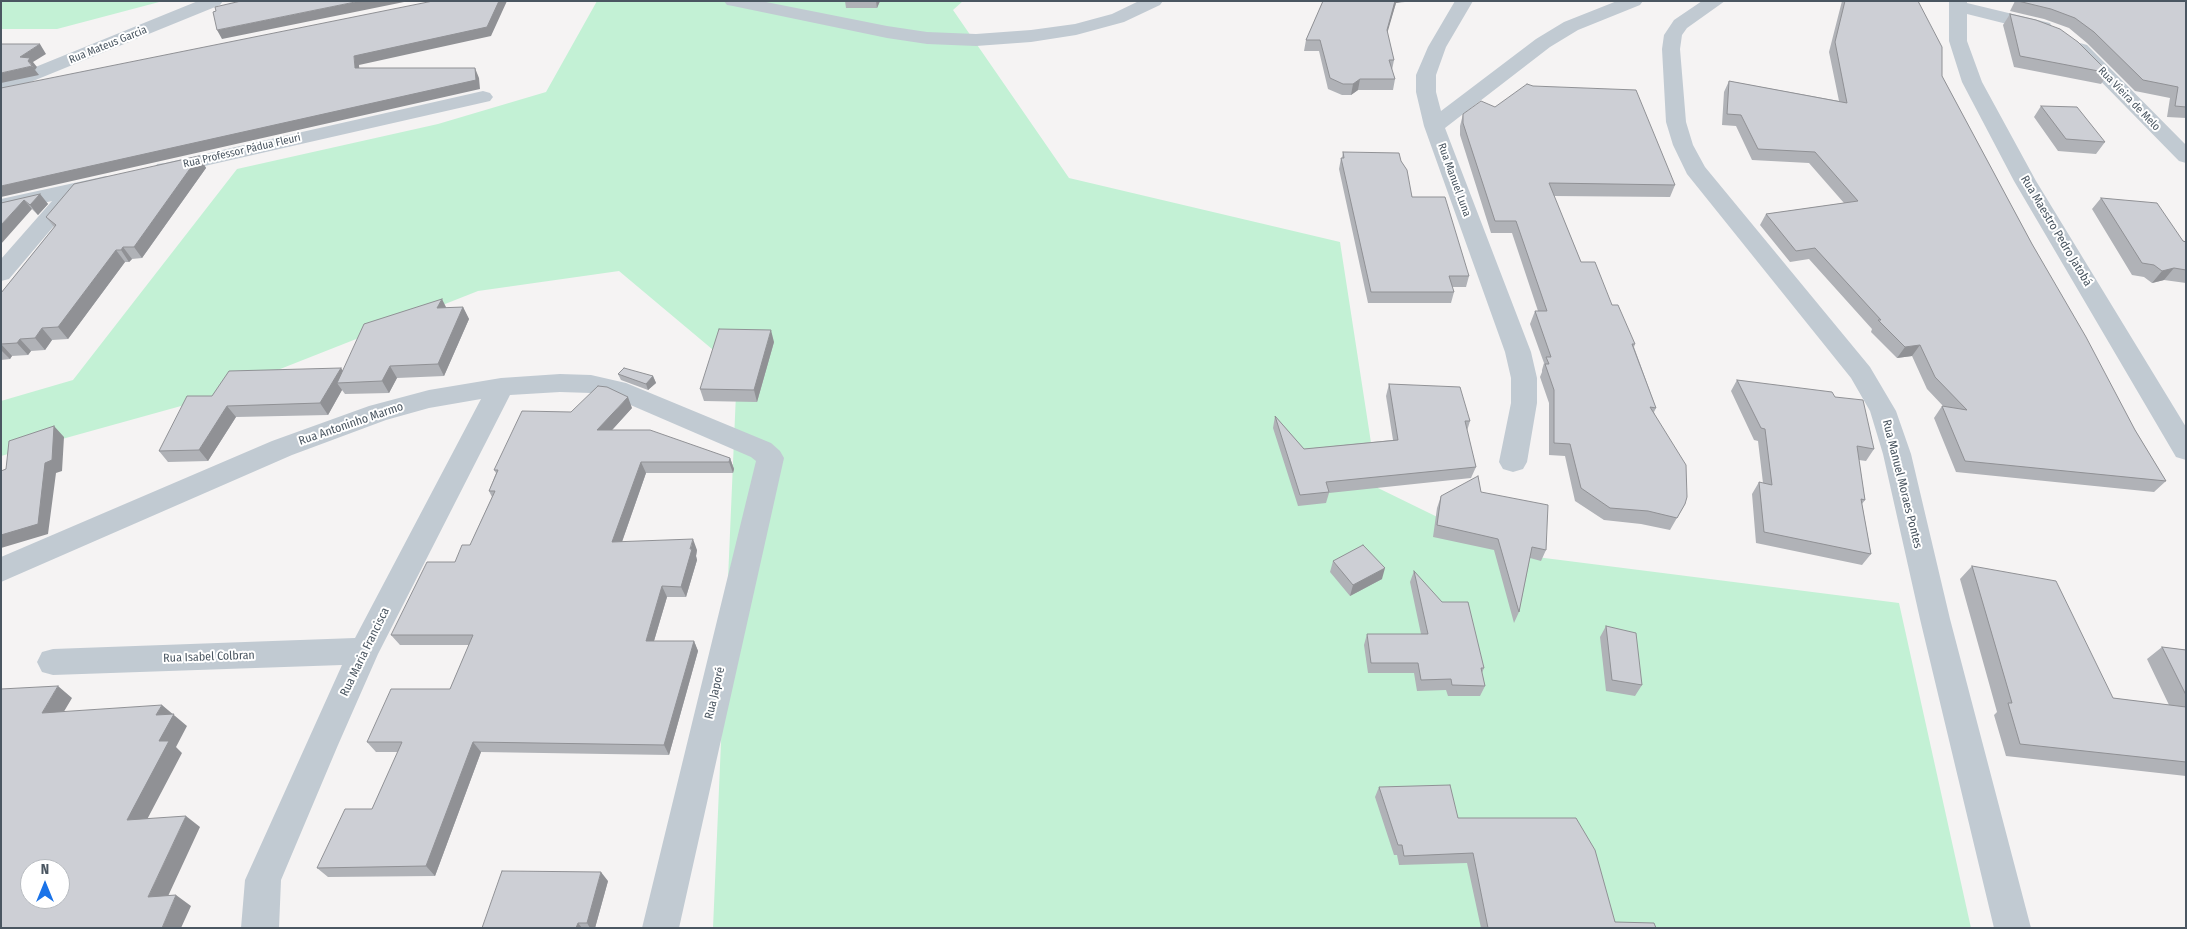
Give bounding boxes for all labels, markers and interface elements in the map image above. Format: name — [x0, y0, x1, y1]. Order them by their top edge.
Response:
street label: Rua Mateus Garcia — [67, 23, 149, 67]
street label: Rua Vieira de Melo — [2095, 64, 2163, 134]
street label: Rua Professor Pádua Fleuri — [182, 131, 302, 171]
street label: Rua Manuel Luna — [1435, 142, 1473, 218]
street label: Rua Maestro Pedro Jatobá — [2017, 173, 2095, 289]
street label: Rua Antoninho Marmo — [297, 399, 405, 449]
street label: Rua Manuel Moraes Pontes — [1879, 418, 1925, 550]
street label: Rua Maria Francisca — [337, 605, 393, 699]
street label: Rua Isabel Colbran — [163, 648, 255, 666]
street label: Rua Japoré — [702, 665, 728, 721]
north arrow — [20, 859, 70, 909]
text: N — [41, 861, 49, 878]

